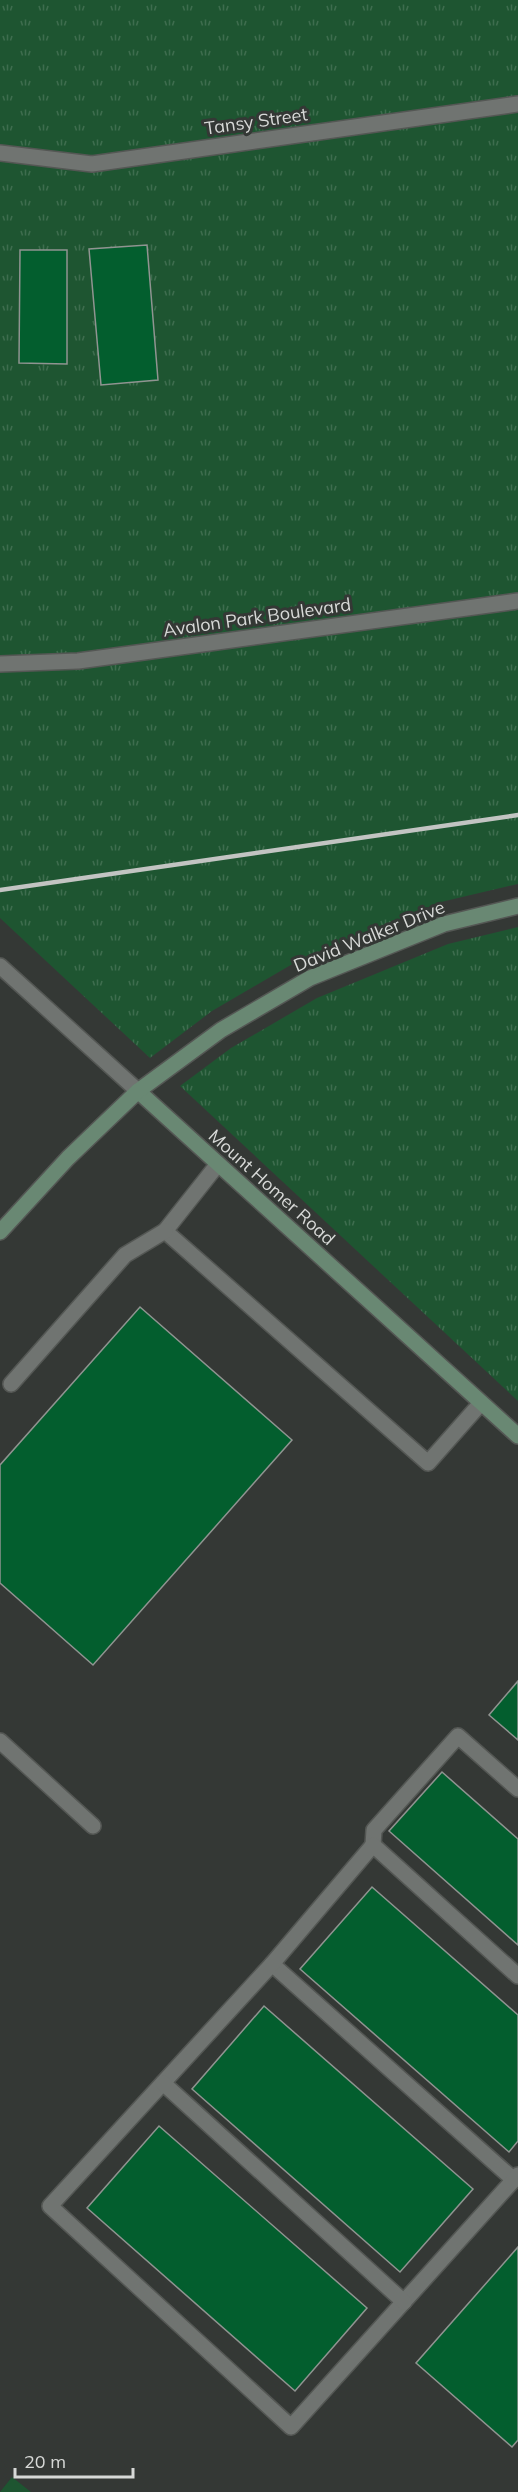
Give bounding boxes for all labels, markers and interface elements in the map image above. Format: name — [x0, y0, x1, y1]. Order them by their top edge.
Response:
street label: Tansy Street — [203, 102, 309, 140]
street label: Avalon Park Boulevard — [162, 592, 352, 642]
street label: David Walker Drive — [290, 895, 448, 977]
street label: Mount Homer Road — [204, 1124, 340, 1250]
scale bar — [15, 2441, 134, 2479]
text: 20 m — [24, 2450, 66, 2473]

